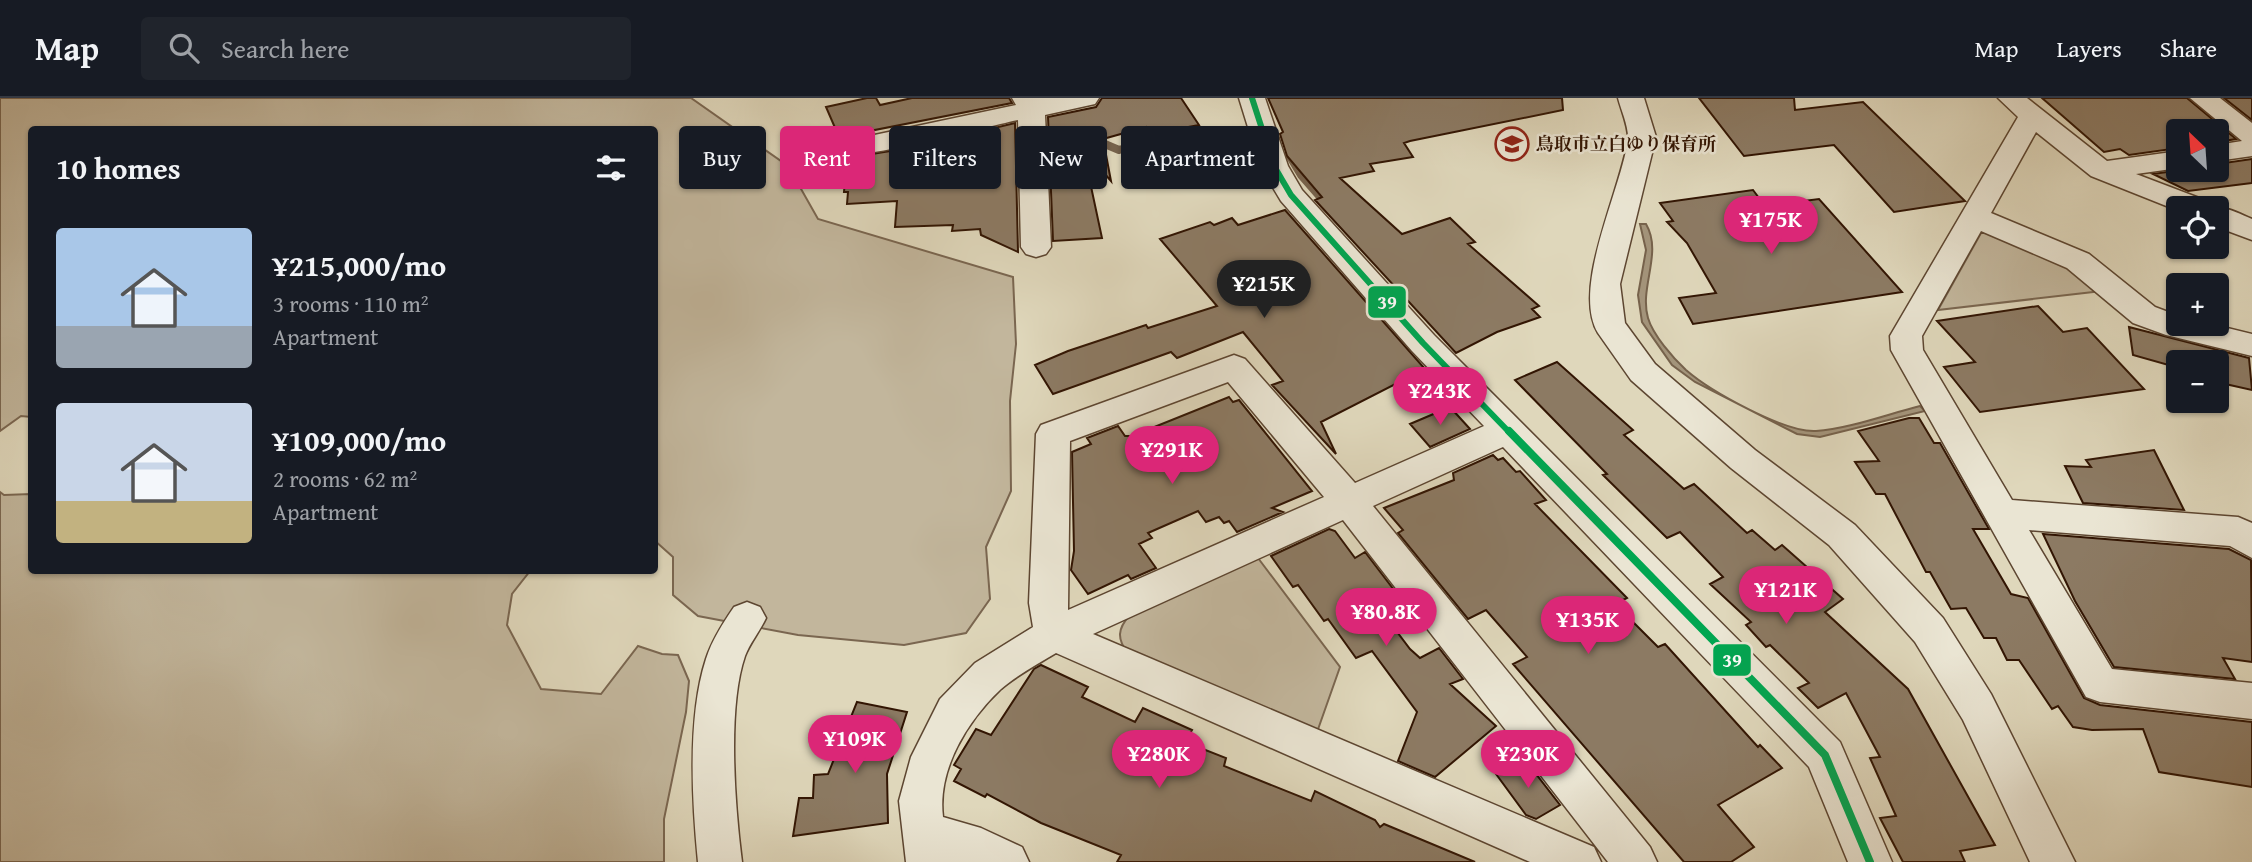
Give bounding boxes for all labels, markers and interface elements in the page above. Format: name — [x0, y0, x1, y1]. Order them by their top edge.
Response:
search box — [141, 17, 631, 80]
text: Map — [35, 24, 99, 72]
icon: search — [165, 29, 203, 67]
text: Search here — [221, 29, 349, 68]
text: Map — [1975, 31, 2018, 66]
text: Layers — [2056, 31, 2122, 66]
text: Share — [2160, 31, 2217, 66]
north arrow — [2166, 119, 2230, 182]
map controls — [2166, 119, 2229, 413]
school or university icon: 鳥取市立白ゆり保育所 — [1493, 125, 1531, 163]
chip: Buy — [679, 126, 766, 189]
chip: Rent — [780, 126, 875, 189]
chip: Filters — [889, 126, 1001, 189]
chip: New — [1015, 126, 1107, 189]
chip: Apartment — [1121, 126, 1279, 189]
place label: 鳥取市立白ゆり保育所 — [1536, 130, 1716, 157]
text: 10 homes — [56, 146, 181, 190]
icon: filters — [592, 149, 630, 187]
button: locate — [2166, 196, 2229, 259]
pin: ¥175K — [1722, 197, 1820, 256]
text: ¥175K — [1740, 202, 1802, 235]
text: ¥215,000/mo — [273, 243, 446, 287]
icon: home — [112, 256, 196, 340]
pin: ¥215K — [1215, 260, 1313, 320]
text: ¥215K — [1233, 266, 1295, 299]
button: + — [2166, 273, 2229, 336]
line badge: 39 — [1367, 285, 1407, 319]
text: 3 rooms · 110 m² — [273, 287, 428, 320]
text: 39 — [1377, 288, 1397, 316]
text: Apartment — [273, 320, 378, 353]
button: − — [2166, 350, 2229, 413]
pin: ¥243K — [1391, 368, 1489, 427]
text: ¥243K — [1409, 373, 1471, 406]
text: ¥109,000/mo — [273, 418, 446, 462]
pin: ¥291K — [1123, 426, 1221, 486]
icon: home — [112, 431, 196, 515]
text: ¥291K — [1141, 432, 1203, 465]
text: 2 rooms · 62 m² — [273, 462, 417, 495]
text: Apartment — [273, 495, 378, 528]
pin: ¥121K — [1737, 566, 1835, 626]
text: ¥121K — [1755, 572, 1817, 605]
pin: ¥80.8K — [1329, 588, 1443, 648]
text: ¥80.8K — [1352, 594, 1420, 627]
pin: ¥135K — [1539, 596, 1637, 656]
text: ¥135K — [1557, 602, 1619, 635]
line badge: 39 — [1712, 643, 1752, 677]
text: 39 — [1722, 646, 1742, 674]
pin: ¥109K — [806, 716, 904, 775]
text: ¥109K — [824, 721, 886, 754]
pin: ¥280K — [1110, 730, 1208, 790]
pin: ¥230K — [1479, 730, 1577, 790]
text: ¥280K — [1128, 736, 1190, 769]
text: ¥230K — [1497, 736, 1559, 769]

